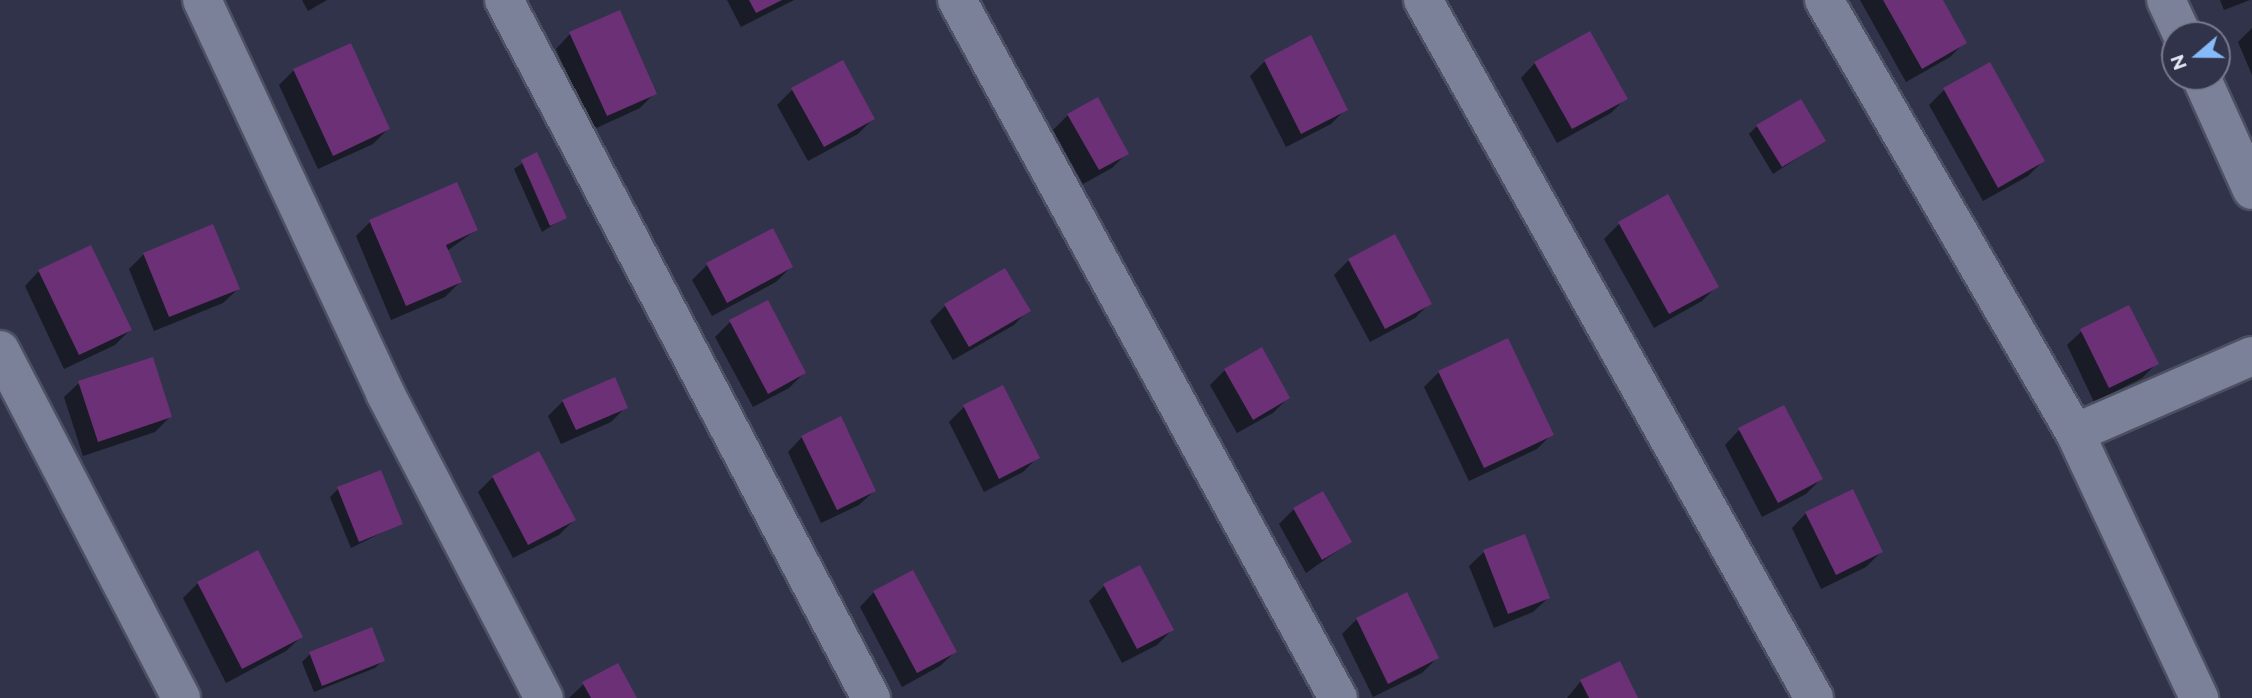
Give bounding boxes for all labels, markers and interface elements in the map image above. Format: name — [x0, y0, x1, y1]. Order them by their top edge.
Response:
north arrow — [2161, 21, 2231, 91]
text: N — [2165, 52, 2191, 73]

